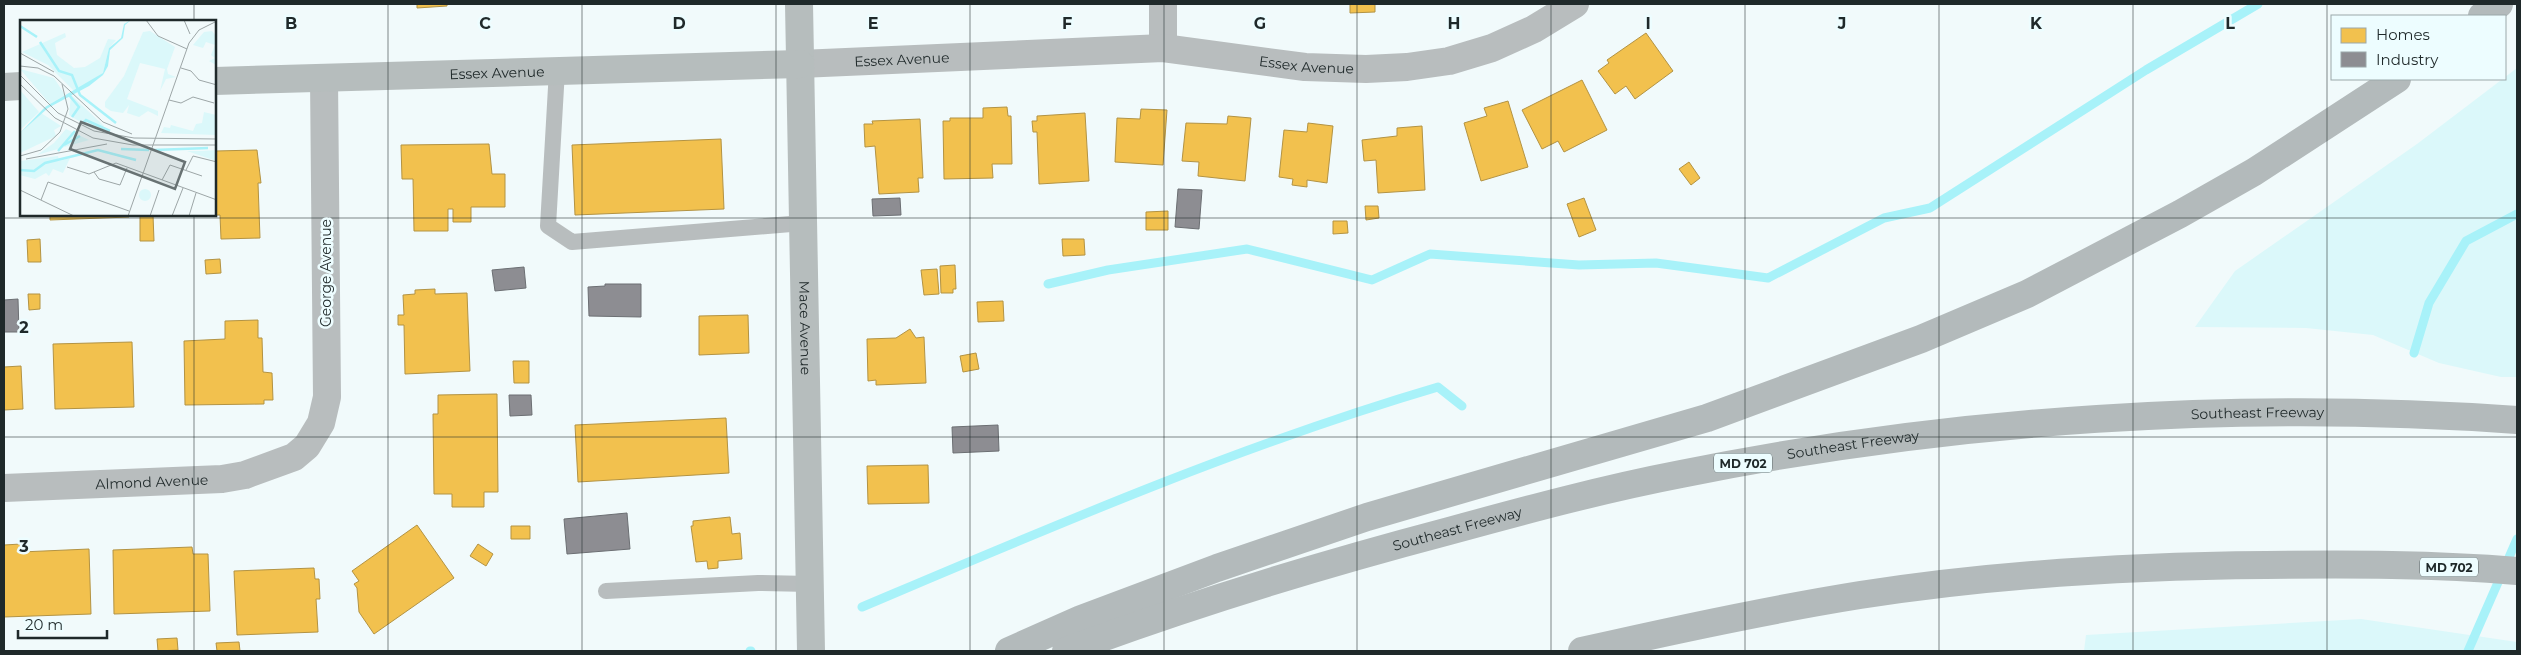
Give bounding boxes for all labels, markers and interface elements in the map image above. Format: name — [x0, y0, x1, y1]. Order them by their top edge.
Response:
text: B — [285, 14, 297, 33]
text: C — [479, 14, 491, 33]
text: D — [672, 14, 686, 33]
text: E — [868, 14, 878, 33]
text: F — [1062, 14, 1072, 33]
text: G — [1254, 14, 1266, 33]
text: H — [1448, 14, 1460, 33]
text: I — [1645, 14, 1651, 33]
text: J — [1837, 14, 1846, 33]
text: K — [2030, 14, 2043, 33]
text: L — [2225, 14, 2235, 33]
legend — [2331, 15, 2506, 80]
inset map — [20, 20, 216, 216]
text: Homes — [2376, 25, 2430, 44]
street label: Essex Avenue — [854, 48, 950, 71]
text: Industry — [2376, 50, 2439, 69]
street label: Essex Avenue — [1258, 52, 1354, 78]
street label: Essex Avenue — [449, 62, 545, 83]
street label: George Avenue — [317, 219, 335, 327]
street label: Mace Avenue — [795, 281, 815, 375]
text: 2 — [19, 318, 29, 337]
street label: Southeast Freeway — [2191, 403, 2325, 423]
street label: Southeast Freeway — [1786, 426, 1921, 463]
road number: MD 702 — [1714, 453, 1772, 472]
street label: Almond Avenue — [95, 471, 209, 493]
street label: Southeast Freeway — [1390, 503, 1524, 555]
text: 3 — [18, 537, 29, 556]
road number: MD 702 — [2420, 558, 2478, 576]
scale bar — [18, 608, 106, 640]
text: 20 m — [25, 615, 63, 634]

